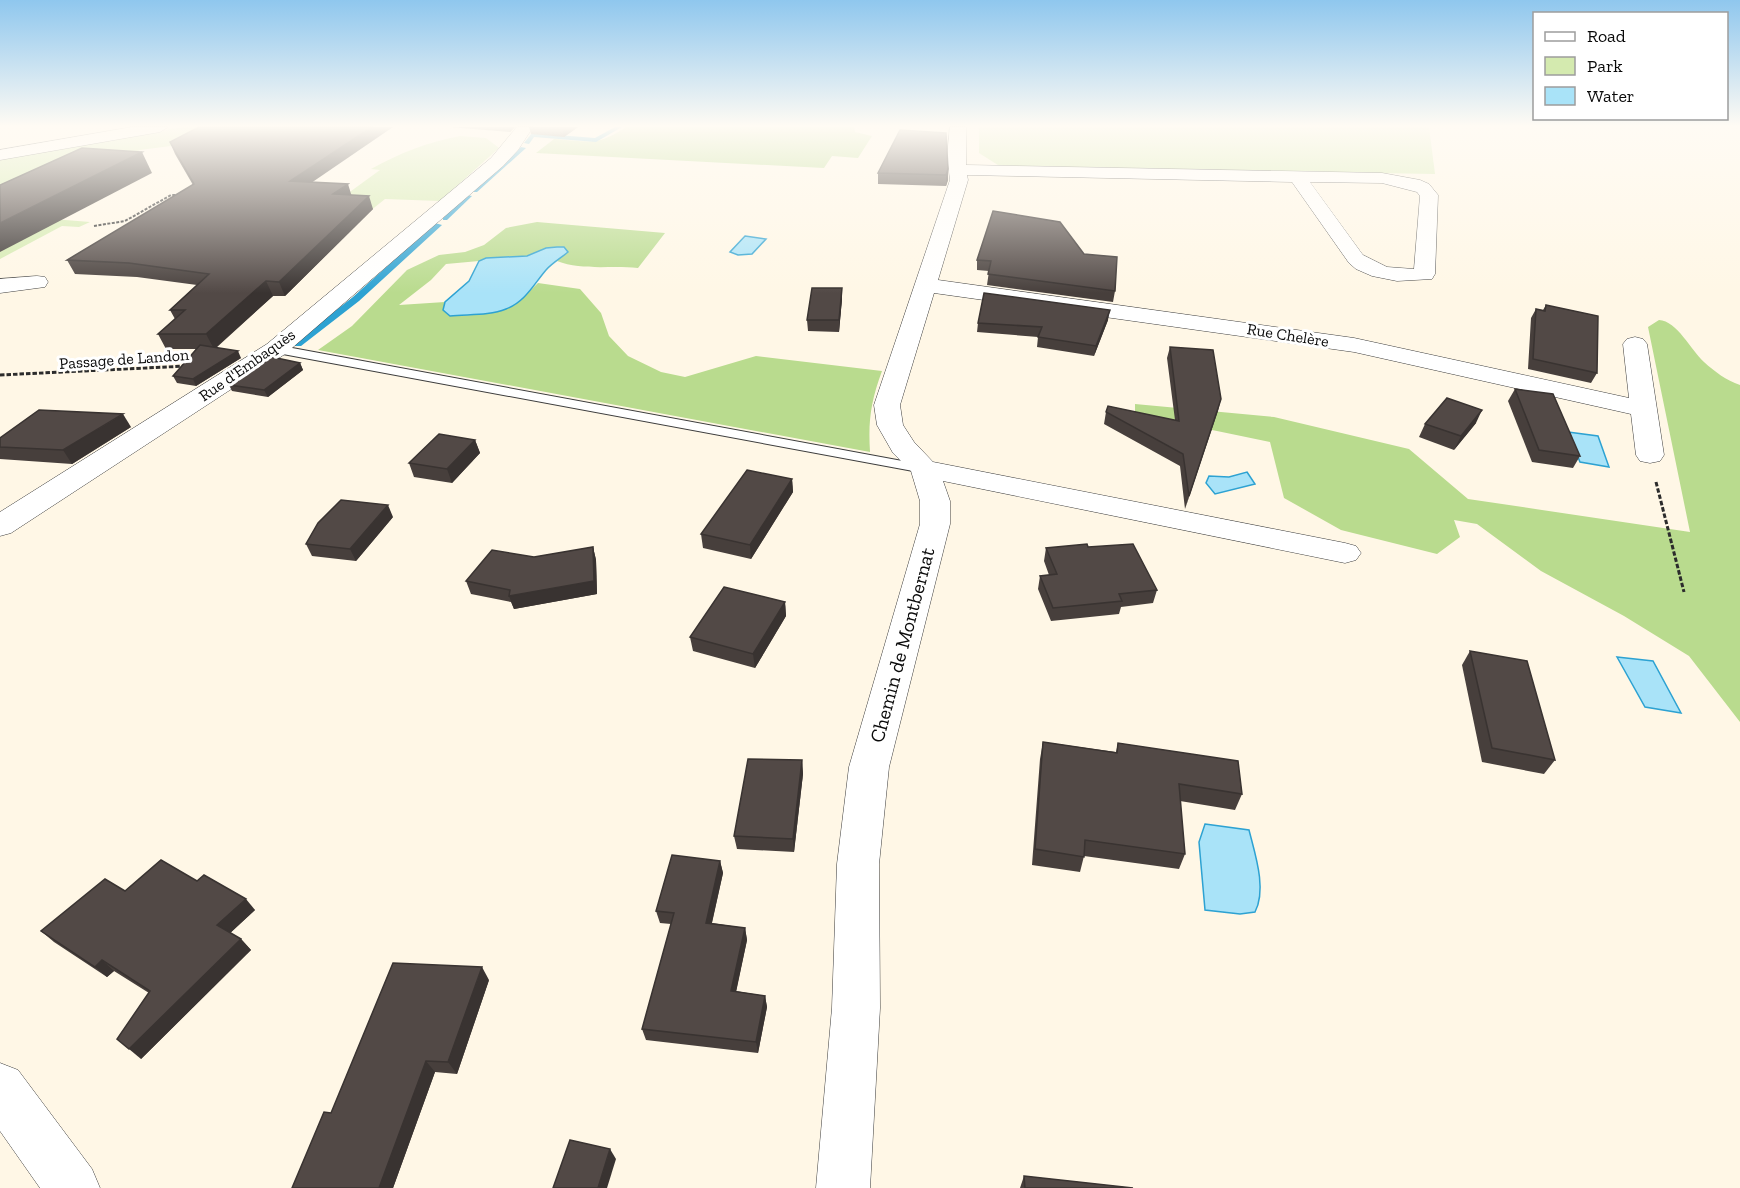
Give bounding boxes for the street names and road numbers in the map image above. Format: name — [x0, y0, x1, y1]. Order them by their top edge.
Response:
street label: Rue Chelère — [1246, 319, 1330, 351]
street label: Rue d'Embaquès — [195, 325, 299, 405]
street label: Passage de Landon — [58, 345, 190, 373]
street label: Chemin de Montbernat — [864, 544, 940, 745]

